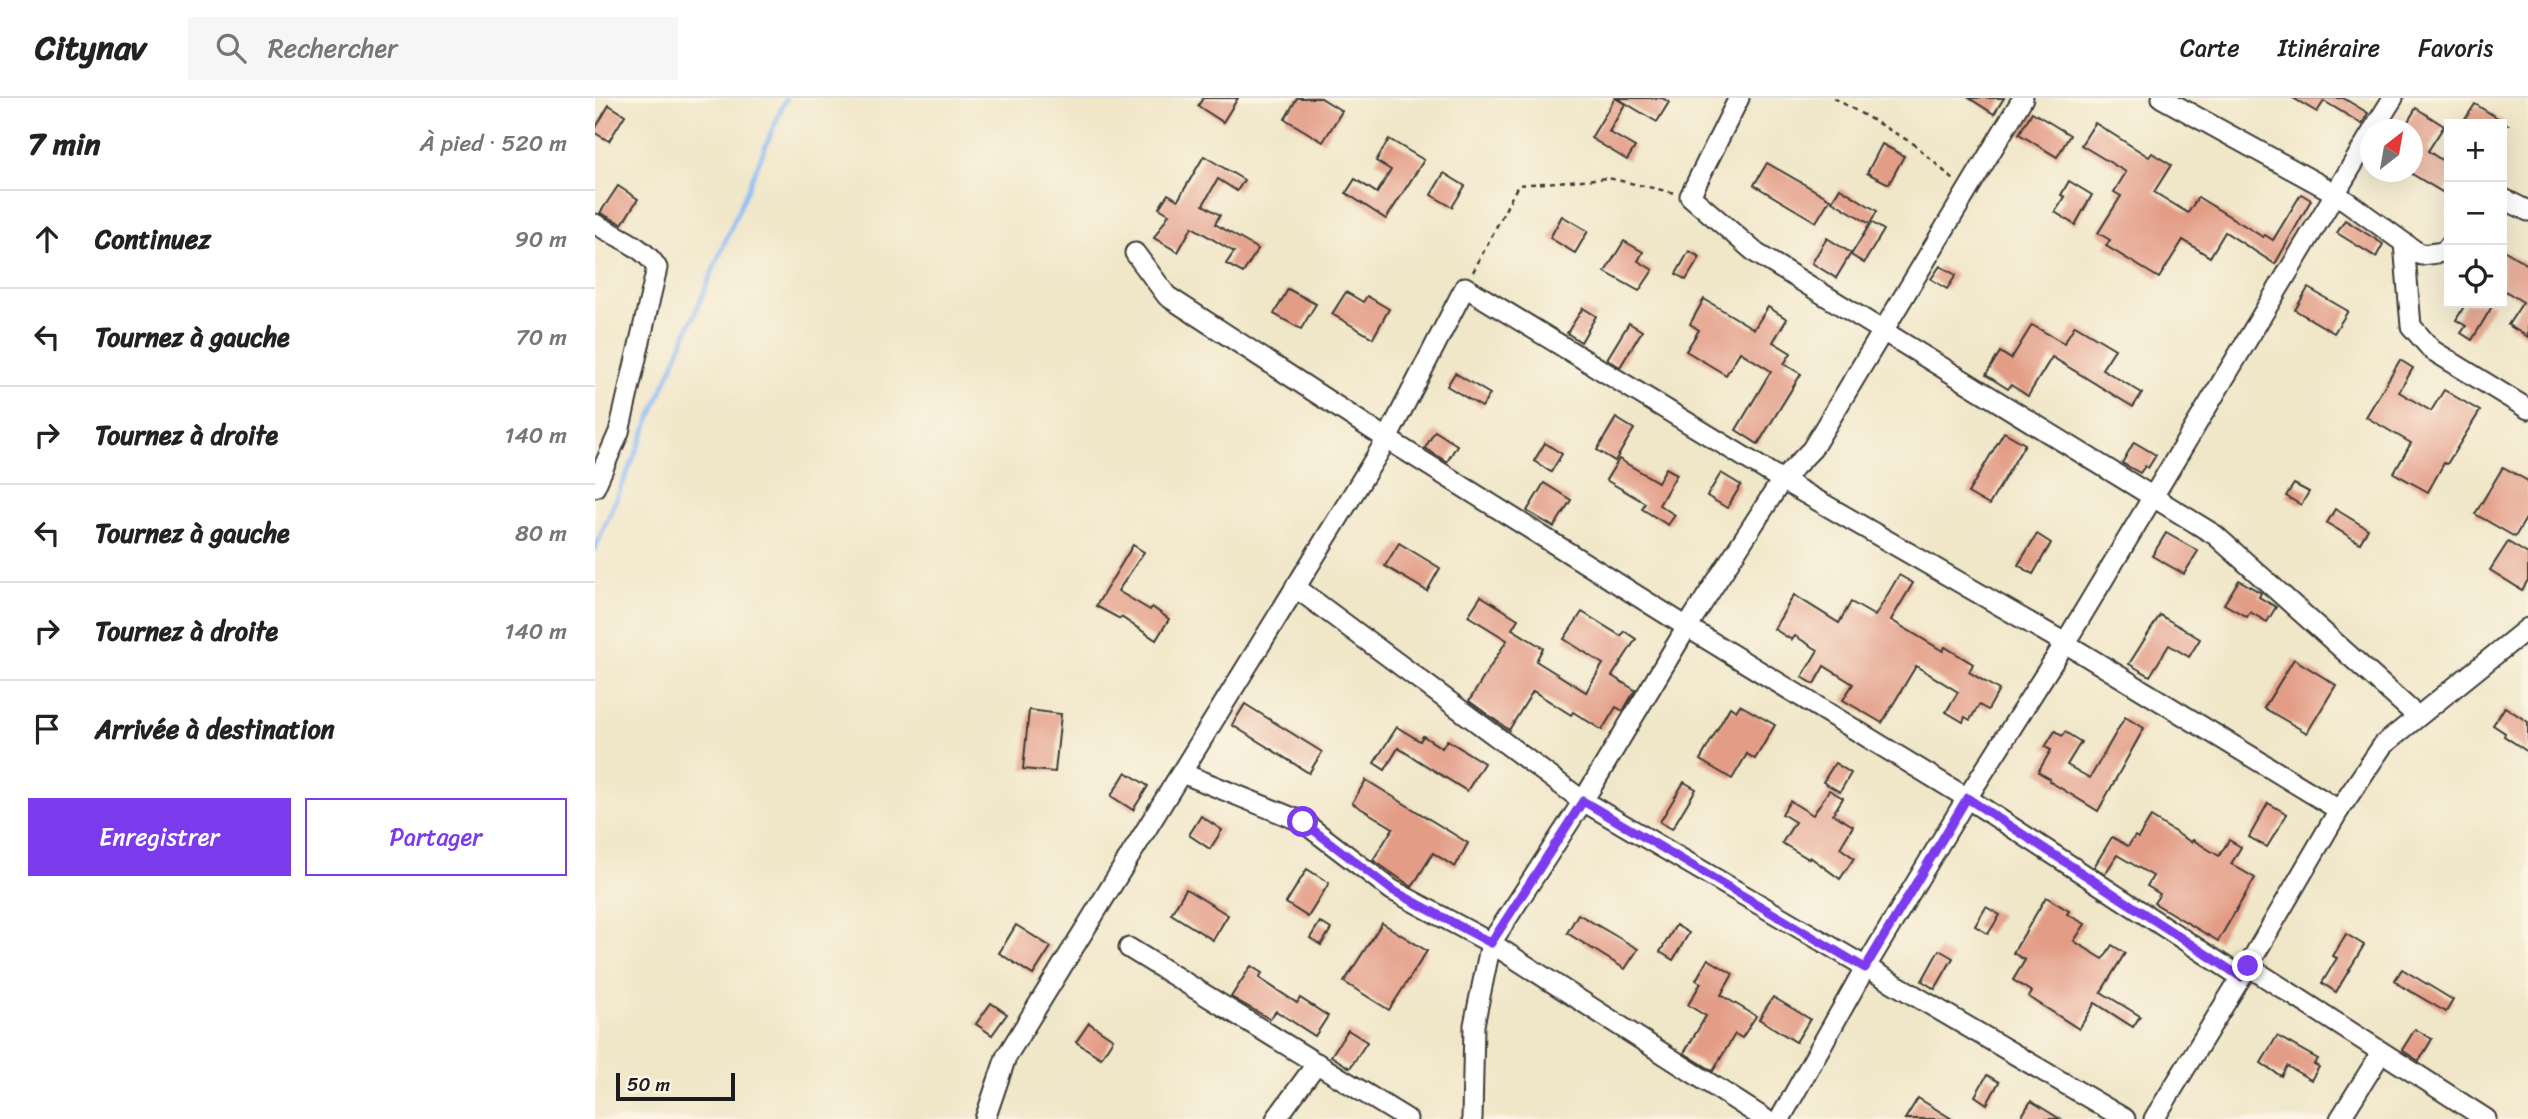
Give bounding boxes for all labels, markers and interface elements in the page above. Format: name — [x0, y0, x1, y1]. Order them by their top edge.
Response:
search box — [188, 17, 678, 80]
text: Citynav — [35, 19, 146, 77]
text: Rechercher — [268, 25, 398, 71]
text: Carte — [2180, 27, 2240, 69]
text: Itinéraire — [2278, 27, 2380, 69]
text: Favoris — [2418, 27, 2493, 69]
icon: search — [212, 29, 250, 67]
text: 7 min — [28, 117, 100, 171]
north arrow — [2360, 119, 2423, 182]
map controls — [2444, 119, 2507, 308]
button: + — [2444, 119, 2507, 182]
text: À pied · 520 m — [420, 123, 567, 164]
button: − — [2444, 182, 2507, 245]
text: Continuez — [95, 216, 211, 262]
text: 90 m — [515, 219, 567, 260]
icon: ahead — [28, 220, 66, 258]
button: locate — [2444, 245, 2507, 308]
text: Tournez à gauche — [95, 314, 290, 360]
text: 70 m — [516, 317, 567, 358]
icon: left — [28, 318, 66, 356]
text: Tournez à droite — [95, 412, 278, 458]
text: 140 m — [505, 415, 567, 456]
icon: right — [28, 416, 66, 454]
text: Tournez à gauche — [95, 510, 290, 556]
text: 80 m — [515, 513, 567, 554]
icon: left — [28, 514, 66, 552]
text: Tournez à droite — [95, 608, 278, 654]
text: 140 m — [505, 611, 567, 652]
icon: right — [28, 612, 66, 650]
text: Arrivée à destination — [95, 706, 335, 752]
icon: arrive — [28, 710, 66, 748]
button: Enregistrer — [28, 798, 291, 876]
button: Partager — [305, 798, 567, 876]
route start — [1287, 806, 1318, 837]
route end — [2232, 950, 2263, 981]
text: 50 m — [627, 1068, 670, 1101]
scale bar — [616, 1070, 735, 1102]

